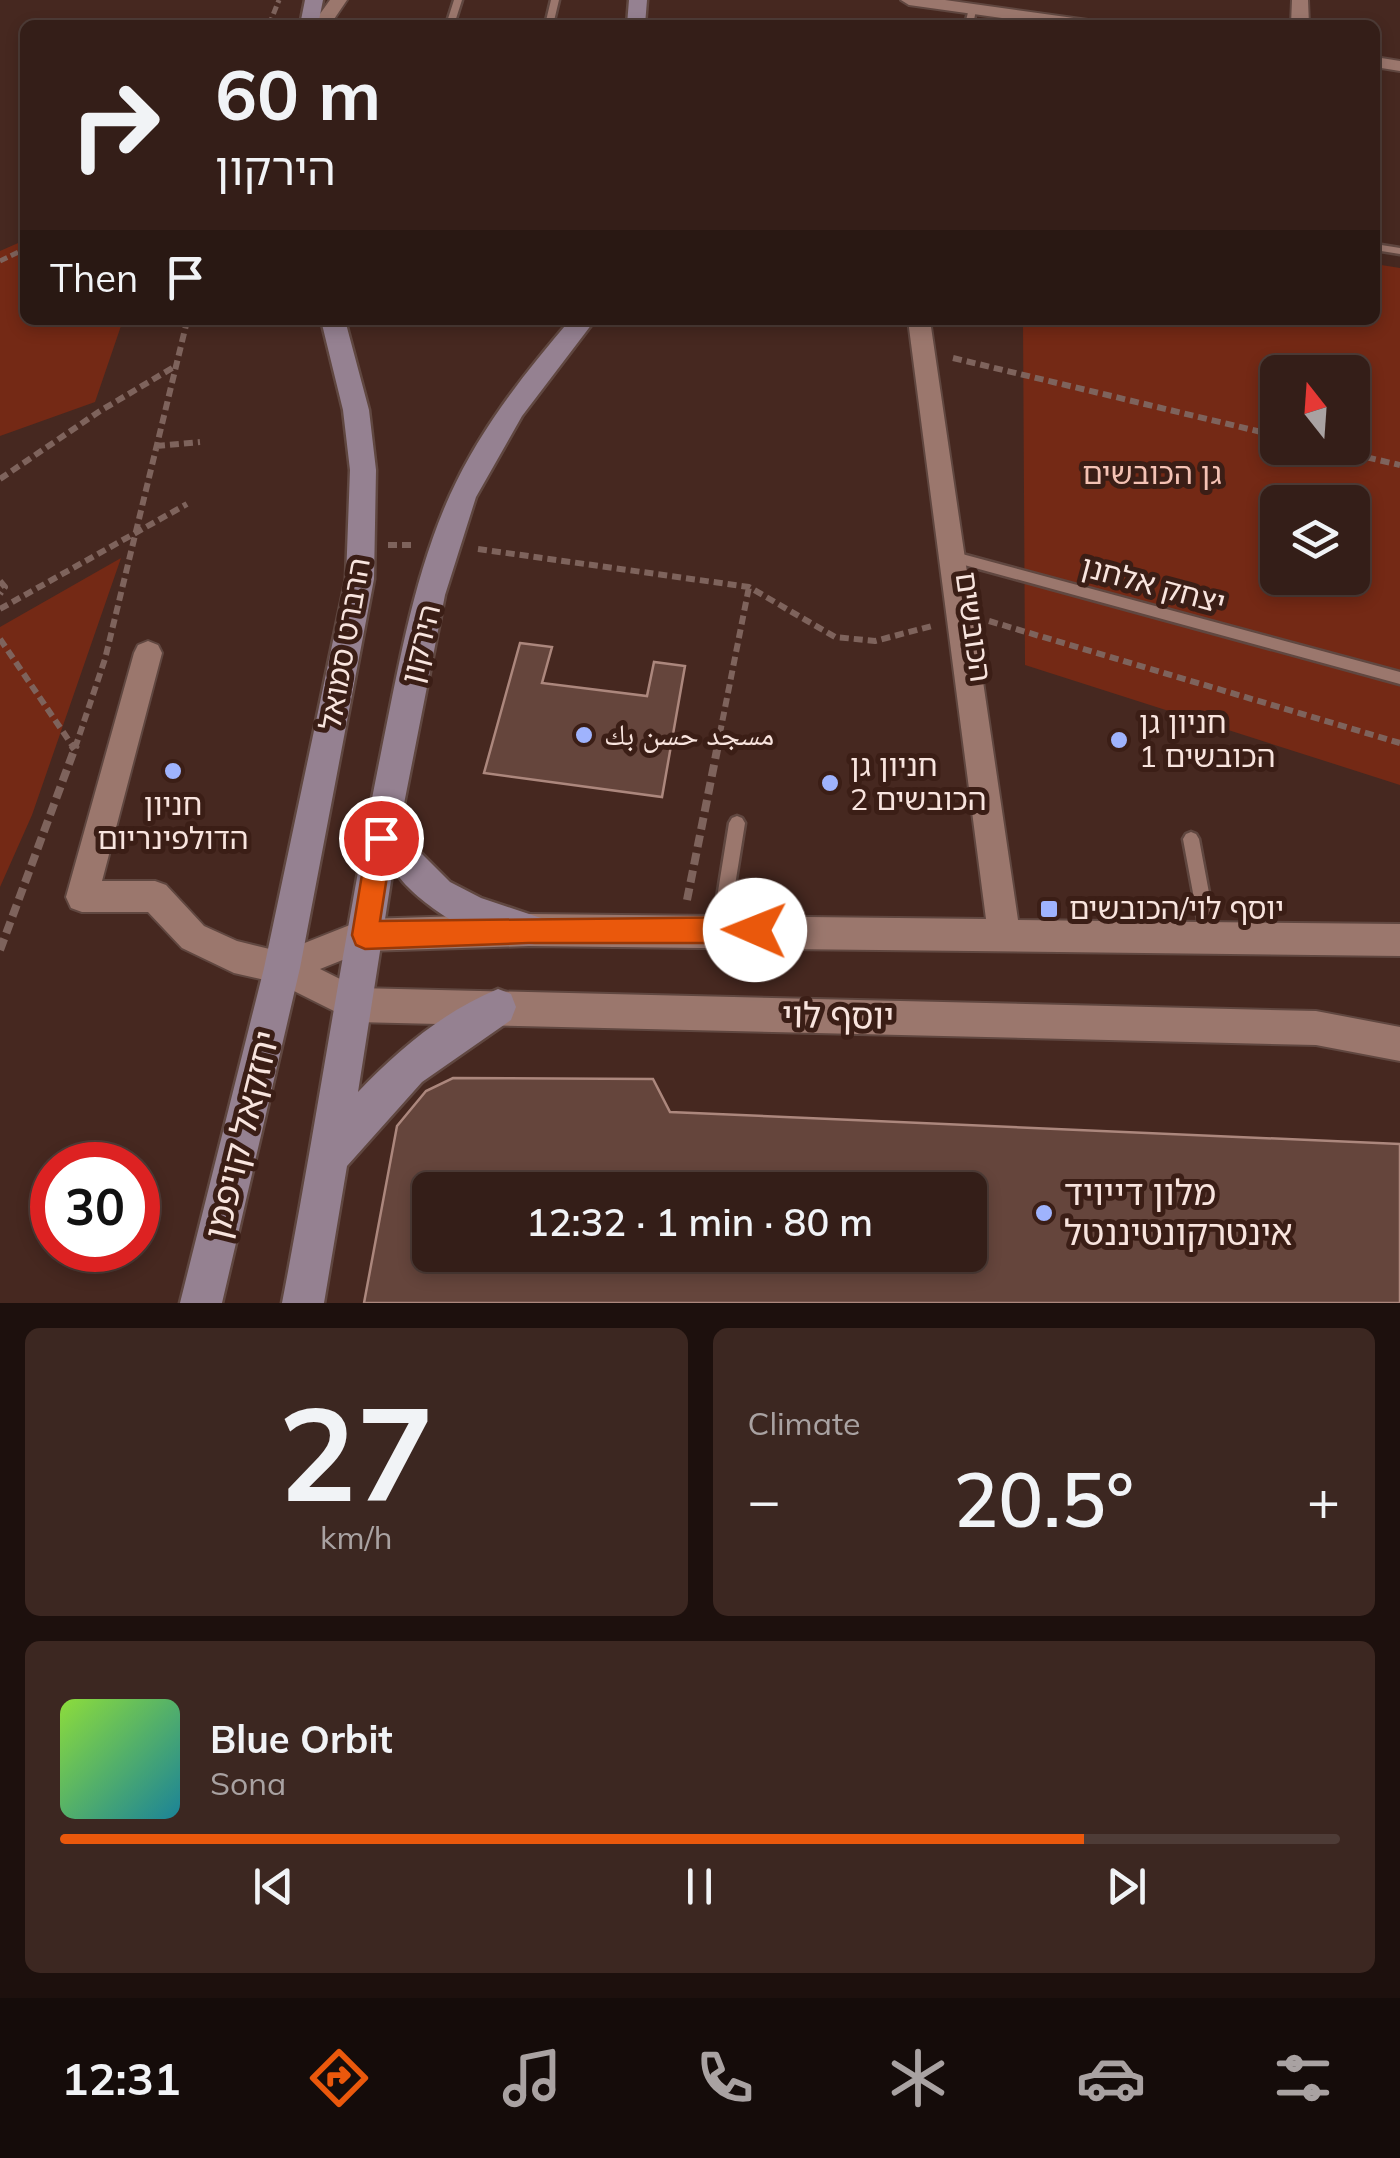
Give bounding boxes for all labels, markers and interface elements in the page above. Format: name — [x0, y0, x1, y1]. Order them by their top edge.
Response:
text: 60 m — [215, 50, 381, 138]
icon: right — [50, 60, 180, 190]
text: הירקון — [215, 140, 336, 196]
icon: arrive — [158, 250, 213, 305]
text: Then — [50, 254, 138, 302]
north arrow — [1260, 355, 1370, 465]
map controls — [1260, 355, 1370, 595]
park label: גן הכובשים — [1082, 454, 1222, 492]
button: layers — [1260, 485, 1370, 595]
street label: יצחק אלחנן — [1077, 547, 1229, 621]
street label: הרברט סמואל — [310, 555, 378, 733]
street label: הכובשים — [947, 569, 1001, 684]
street label: הירקון — [392, 600, 448, 687]
place label: חניון גן הכובשים 1 — [1139, 703, 1275, 775]
place label: مسجد حسن بك — [604, 715, 774, 753]
marker: مسجد حسن بك — [573, 724, 595, 746]
marker: חניון גן הכובשים 1 — [1108, 729, 1130, 751]
place label: חניון גן הכובשים 2 — [850, 746, 986, 818]
marker: חניון הדולפינריום — [162, 760, 184, 782]
marker: חניון גן הכובשים 2 — [819, 772, 841, 794]
place label: חניון הדולפינריום — [97, 785, 249, 857]
pin — [339, 796, 424, 881]
icon: arrive — [354, 811, 409, 866]
position arrow — [703, 878, 807, 982]
place label: יוסף לוי/הכובשים — [1069, 889, 1284, 927]
marker: יוסף לוי/הכובשים — [1038, 898, 1060, 920]
street label: יוסף לוי — [782, 992, 894, 1038]
street label: יחזקאל קויפמן — [194, 1026, 288, 1244]
speed limit sign: 30 — [30, 1142, 160, 1272]
place label: מלון דייויד אינטרקונטיננטל — [1064, 1170, 1293, 1254]
text: 12:32 · 1 min · 80 m — [526, 1198, 873, 1246]
marker: מלון דייויד אינטרקונטיננטל — [1033, 1202, 1055, 1224]
text: 27 — [278, 1370, 434, 1534]
text: Climate — [748, 1403, 860, 1443]
text: 20.5° — [953, 1452, 1134, 1546]
text: − — [748, 1465, 781, 1534]
text: + — [1307, 1465, 1340, 1534]
text: km/h — [320, 1517, 392, 1557]
text: Blue Orbit — [210, 1715, 393, 1763]
text: Sona — [210, 1763, 286, 1803]
icon: previous — [246, 1859, 301, 1914]
icon: pause — [672, 1859, 727, 1914]
icon: next — [1099, 1859, 1154, 1914]
icon: directions — [304, 2043, 374, 2113]
icon: music — [497, 2043, 567, 2113]
icon: phone — [690, 2043, 760, 2113]
icon: climate — [883, 2043, 953, 2113]
icon: car — [1076, 2043, 1146, 2113]
icon: filters — [1268, 2043, 1338, 2113]
text: 12:31 — [61, 2050, 181, 2106]

